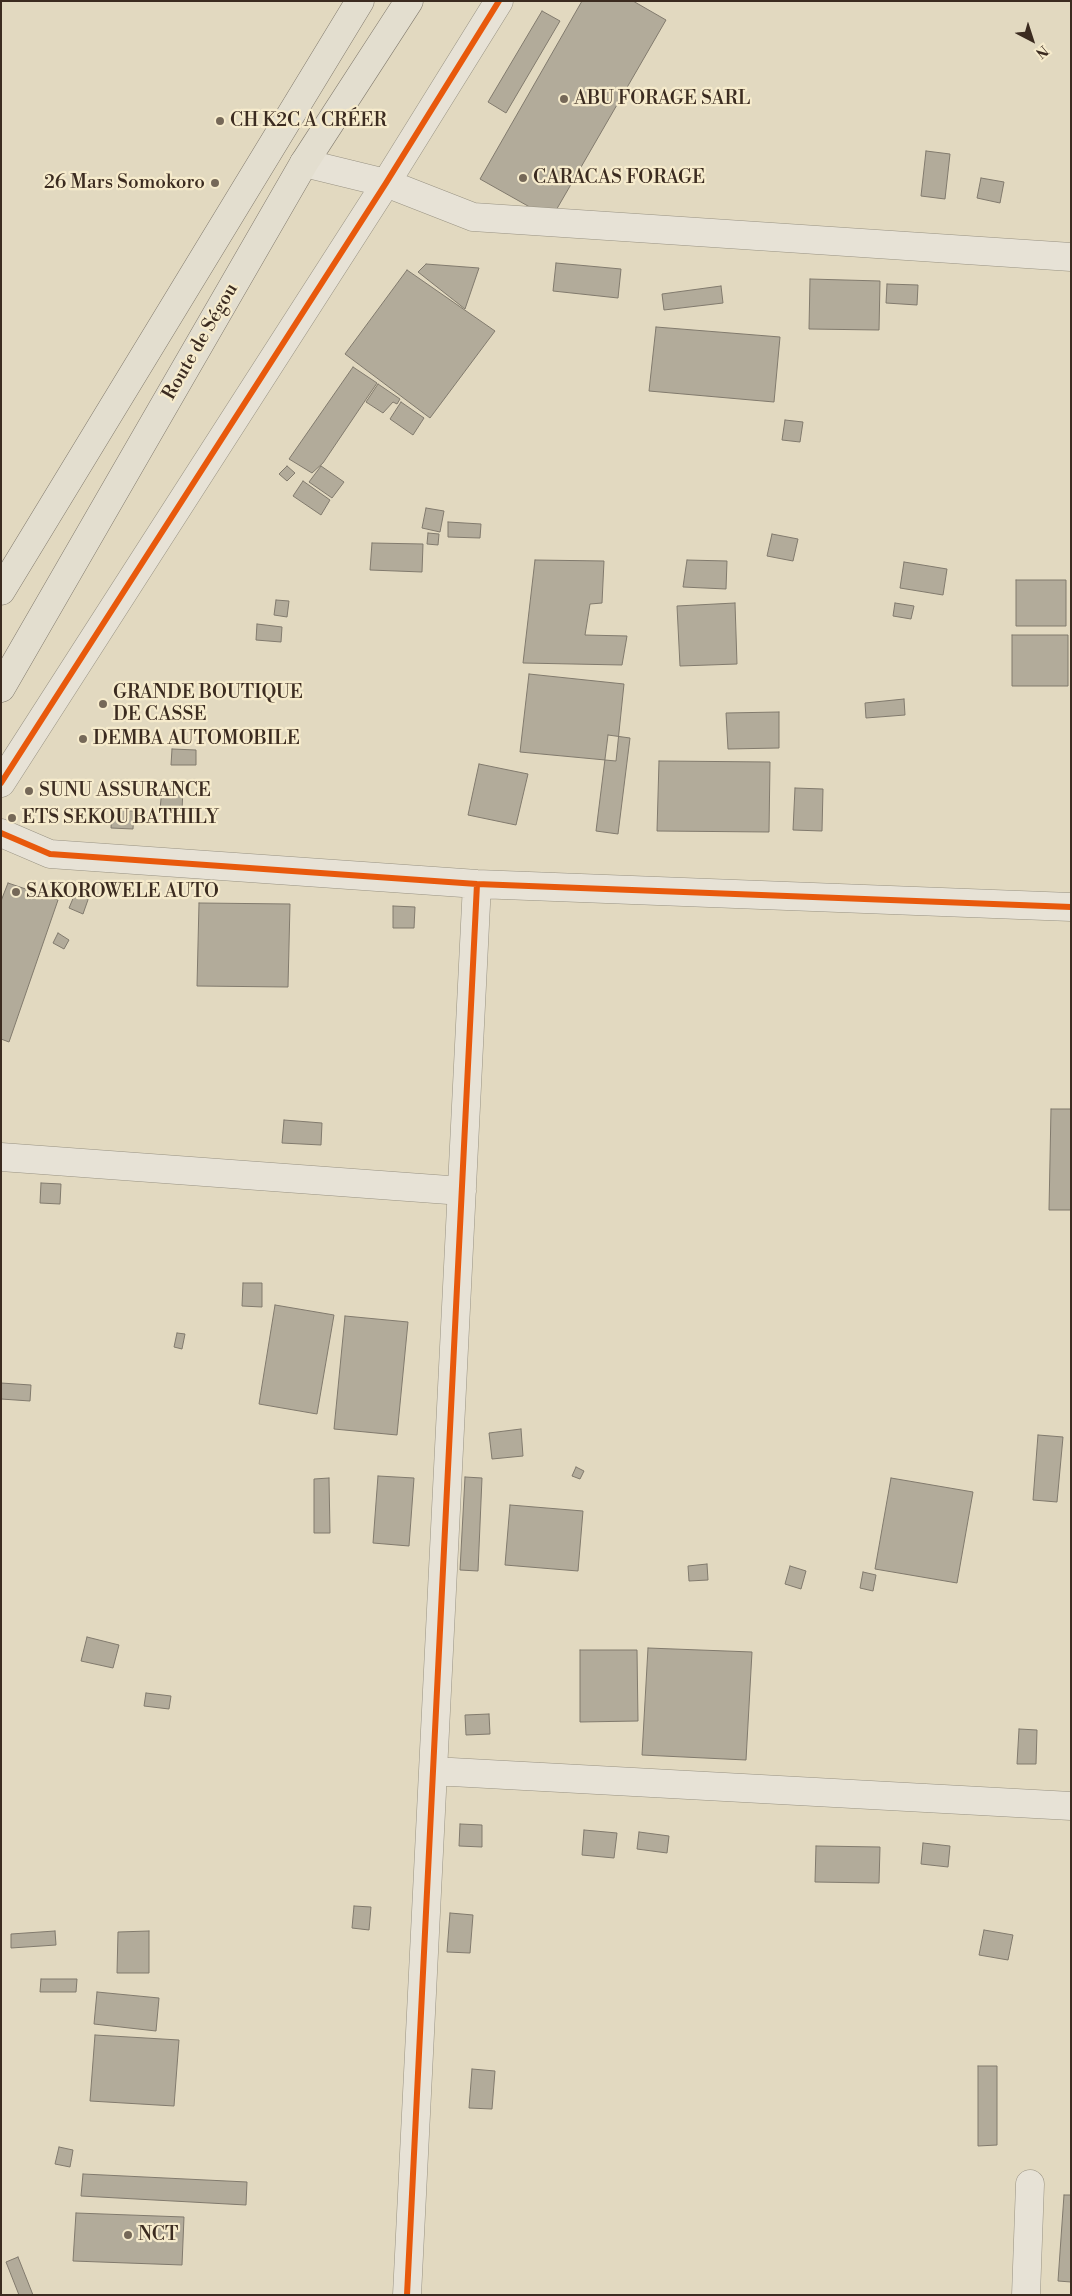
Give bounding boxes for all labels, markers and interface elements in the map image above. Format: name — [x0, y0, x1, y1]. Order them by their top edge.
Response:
north arrow — [1007, 15, 1057, 65]
text: N — [1032, 41, 1052, 62]
place label: ABU FORAGE SARL — [574, 88, 750, 110]
marker: ABU FORAGE SARL — [558, 93, 570, 105]
place label: CH K2C A CRÉER — [230, 110, 387, 132]
marker: CH K2C A CRÉER — [214, 115, 226, 127]
place label: CARACAS FORAGE — [533, 167, 705, 189]
place label: 26 Mars Somokoro — [44, 172, 205, 194]
marker: CARACAS FORAGE — [517, 172, 529, 184]
marker: 26 Mars Somokoro — [209, 177, 221, 189]
street label: Route de Ségou — [158, 280, 244, 404]
place label: GRANDE BOUTIQUE DE CASSE — [113, 682, 303, 726]
marker: GRANDE BOUTIQUE DE CASSE — [97, 698, 109, 710]
place label: DEMBA AUTOMOBILE — [93, 728, 300, 750]
marker: DEMBA AUTOMOBILE — [77, 733, 89, 745]
place label: SUNU ASSURANCE — [39, 780, 211, 802]
marker: SUNU ASSURANCE — [23, 785, 35, 797]
place label: ETS SEKOU BATHILY — [22, 807, 218, 829]
marker: ETS SEKOU BATHILY — [6, 812, 18, 824]
place label: SAKOROWELE AUTO — [26, 881, 219, 903]
marker: SAKOROWELE AUTO — [10, 886, 22, 898]
place label: NCT — [138, 2224, 178, 2246]
marker: NCT — [122, 2229, 134, 2241]

